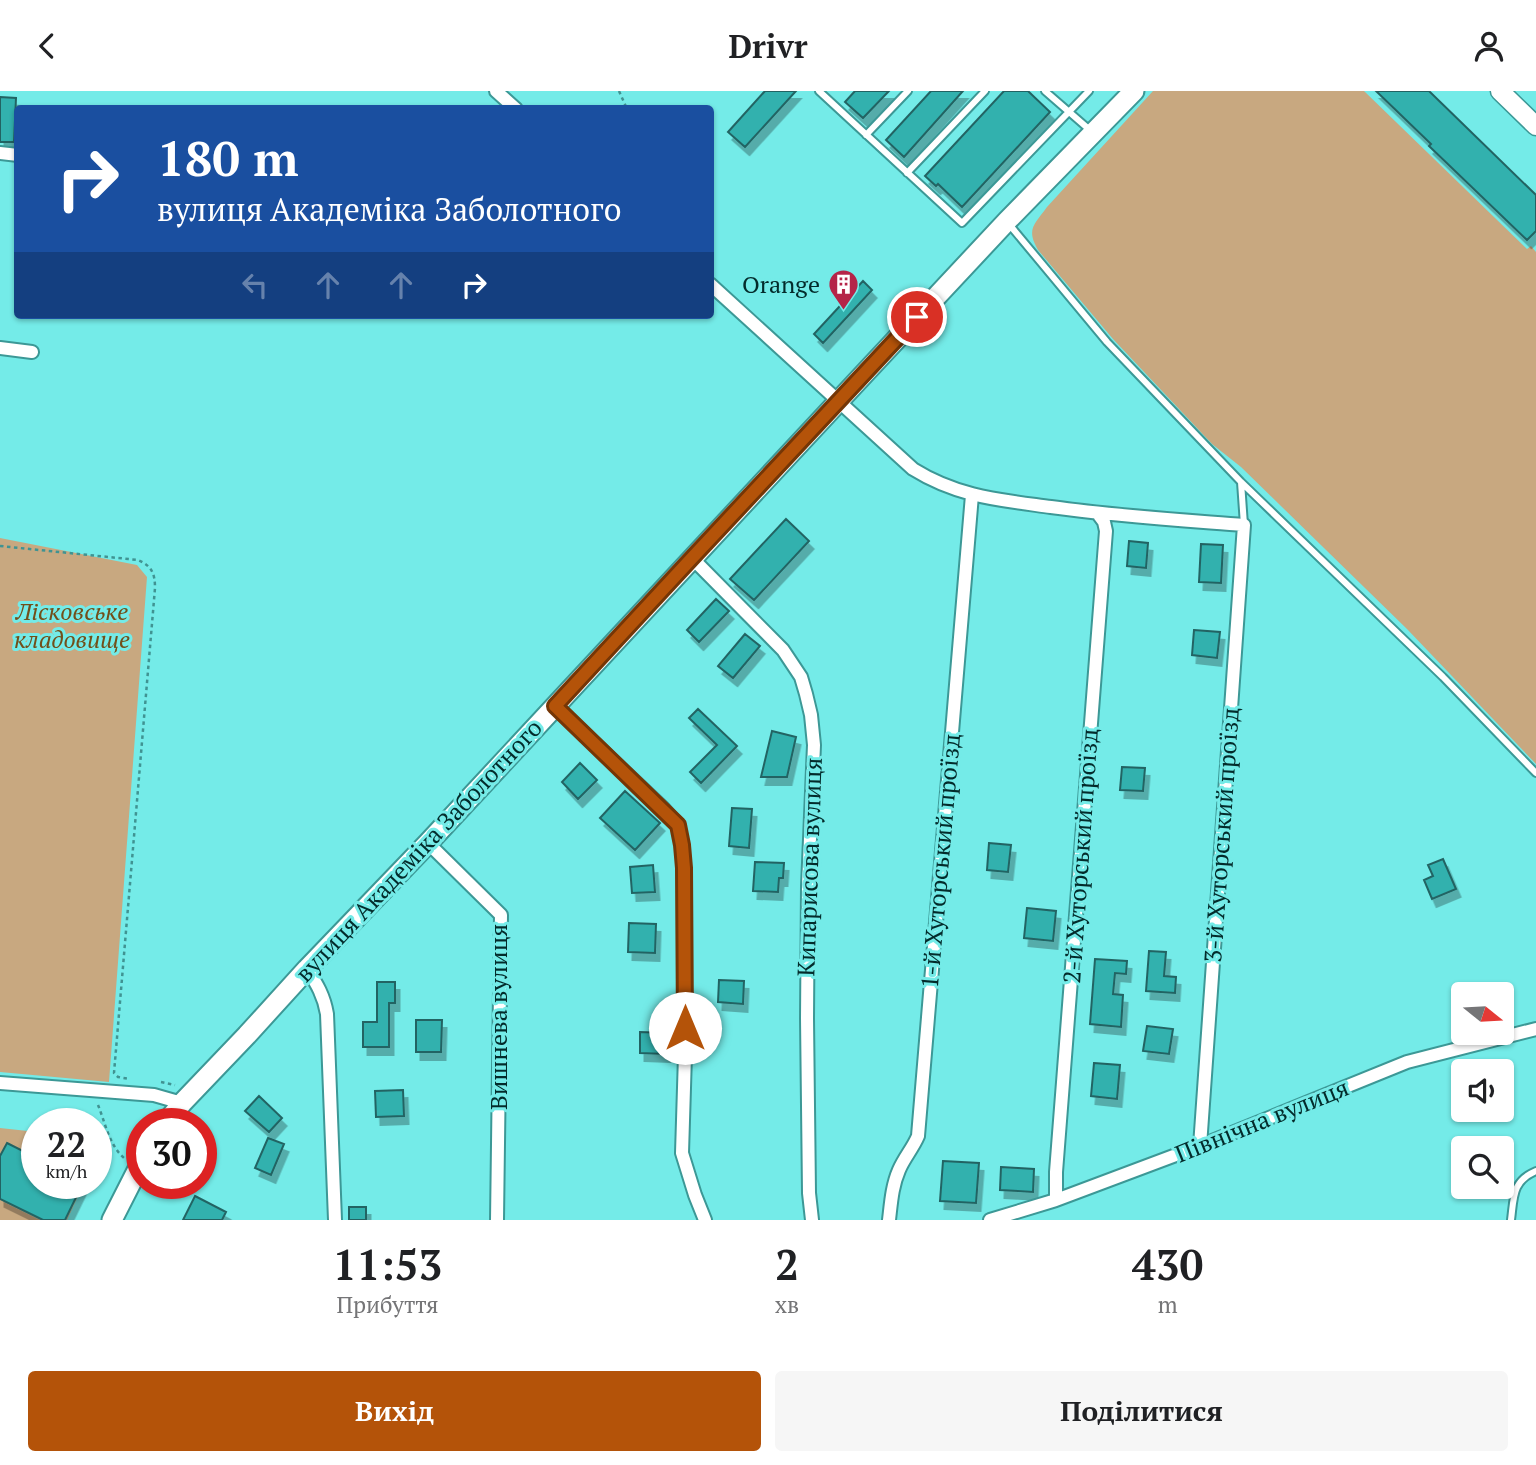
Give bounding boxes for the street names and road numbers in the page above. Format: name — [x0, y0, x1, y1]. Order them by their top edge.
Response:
street label: 3-й Хуторський проїзд — [1196, 706, 1246, 964]
street label: вулиця Академіка Заболотного — [288, 712, 549, 989]
street label: 2-й Хуторський проїзд — [1055, 727, 1105, 985]
street label: 1-й Хуторський проїзд — [913, 732, 967, 990]
street label: Кипарисова вулиця — [789, 757, 829, 977]
street label: Вишнева вулиця — [482, 924, 514, 1110]
street label: Північна вулиця — [1170, 1071, 1353, 1169]

